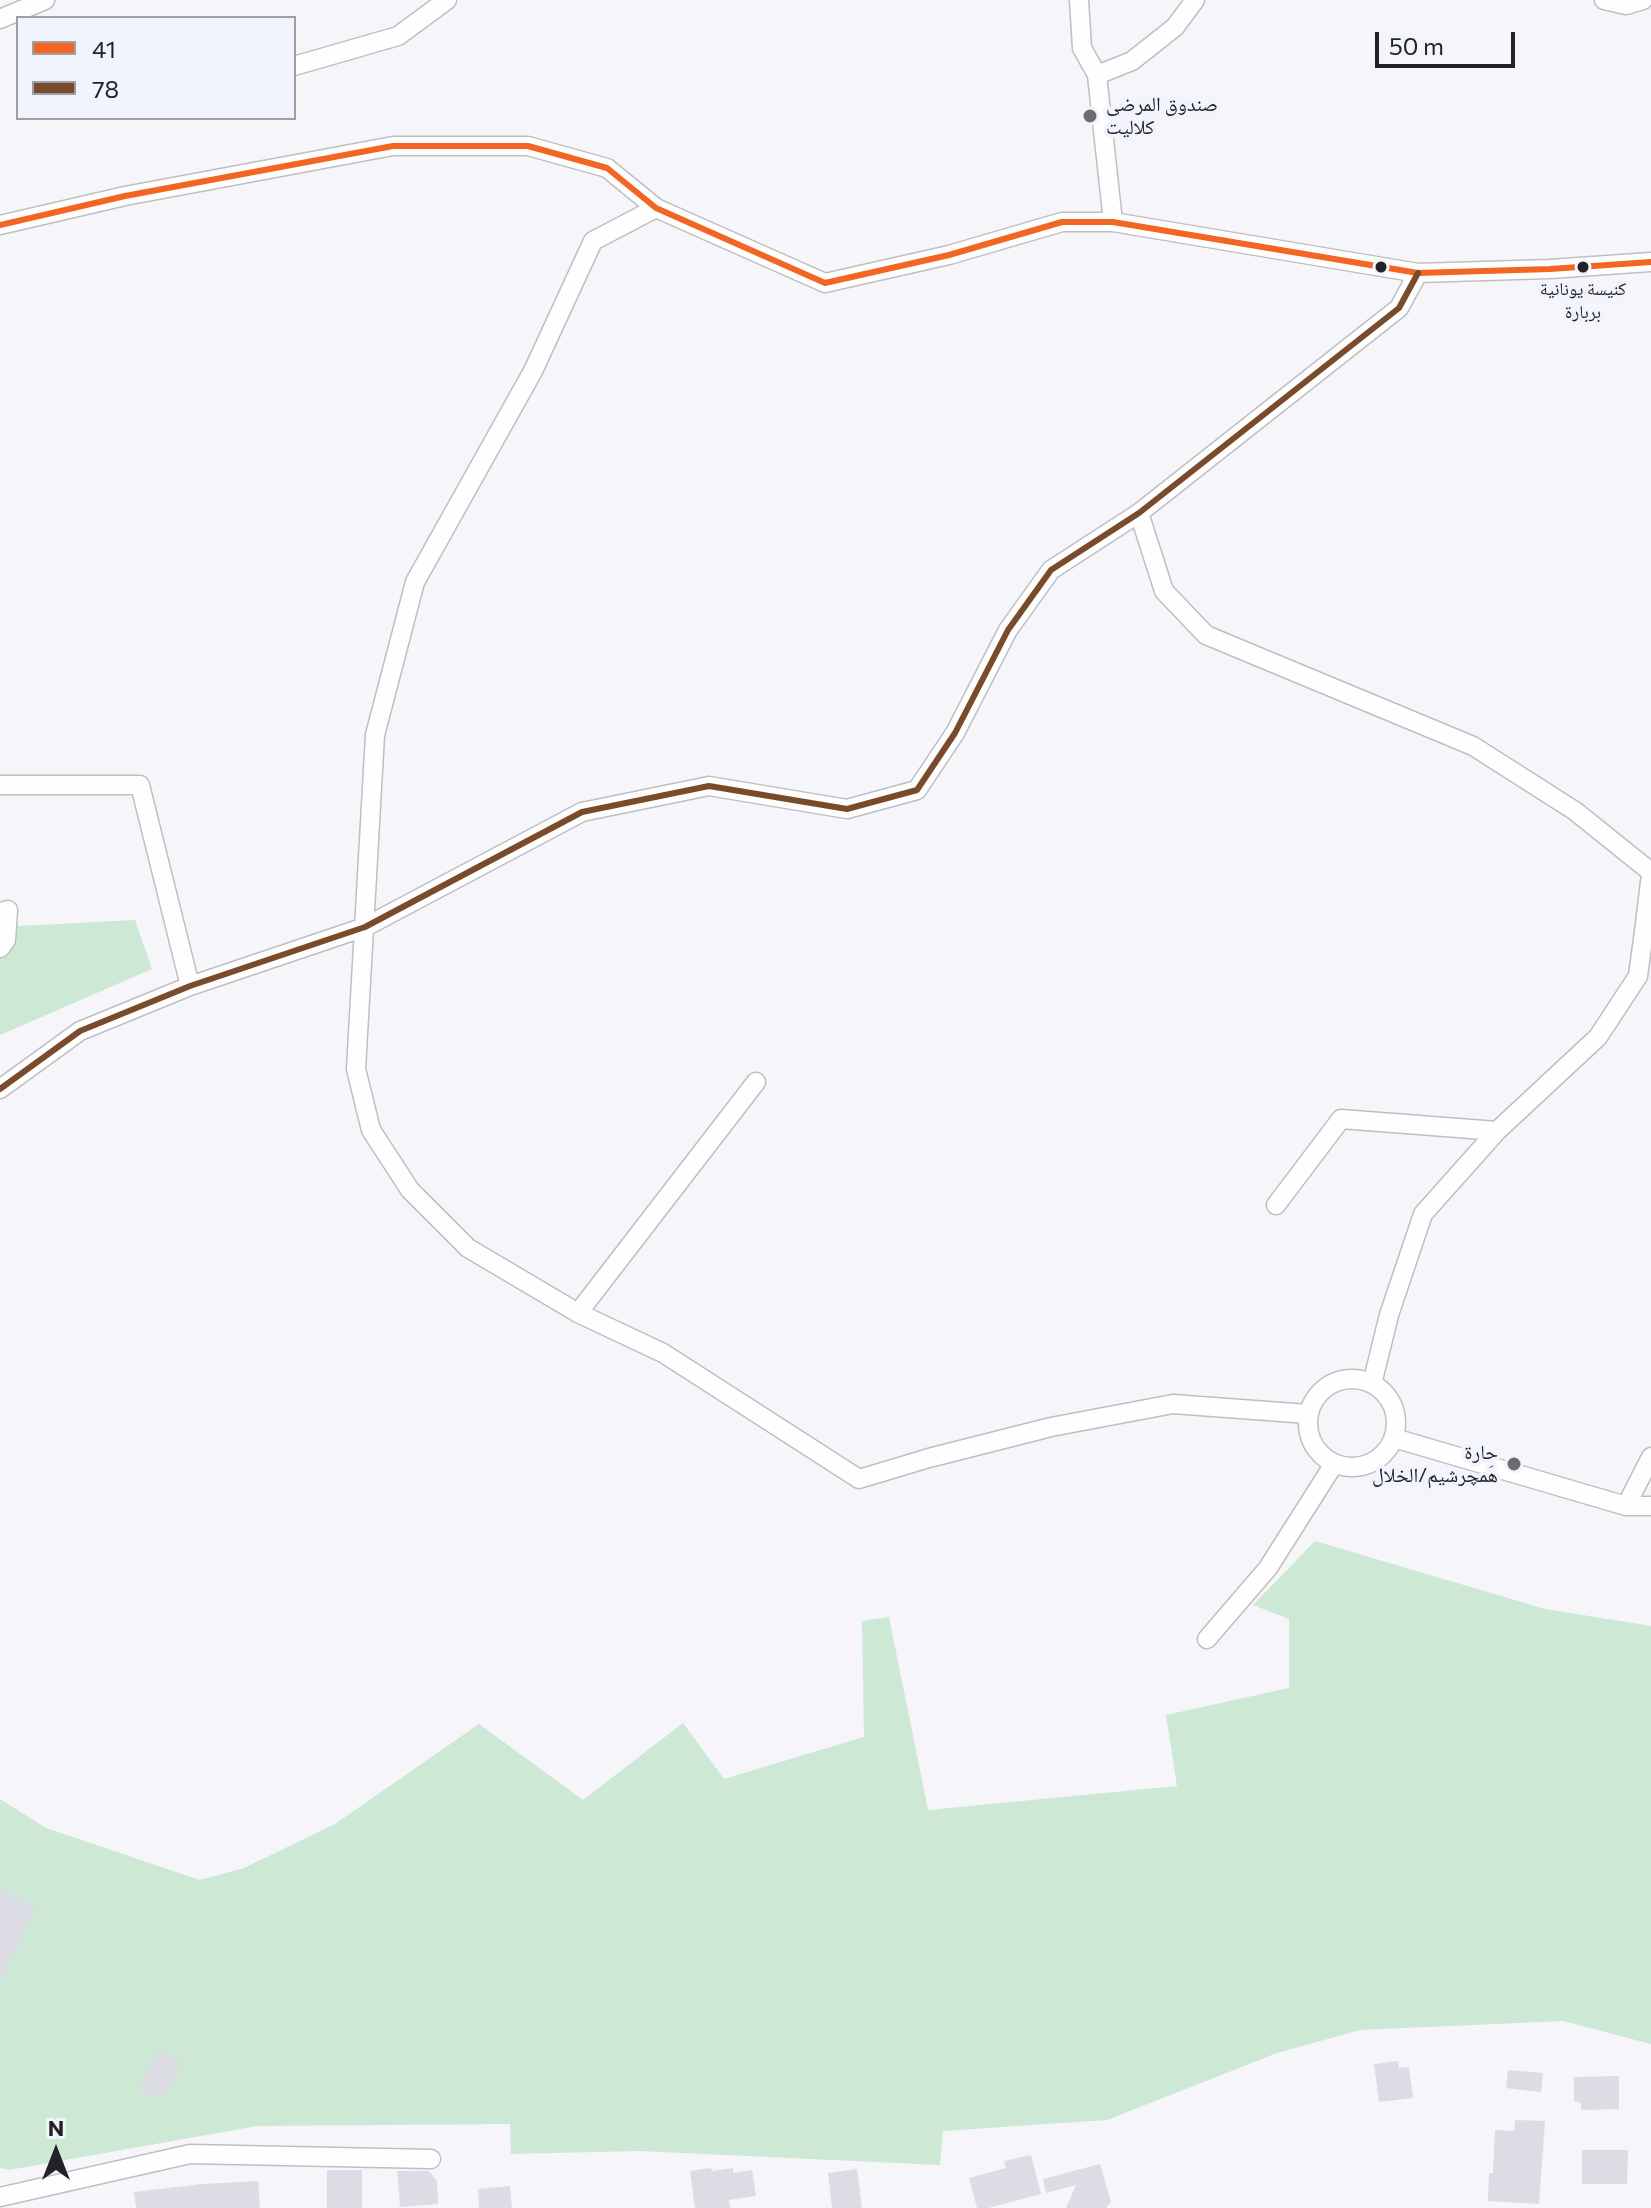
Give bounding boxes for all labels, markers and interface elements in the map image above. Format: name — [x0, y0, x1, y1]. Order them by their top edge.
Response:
legend — [16, 16, 296, 120]
scale bar — [1379, 16, 1519, 66]
text: 50 m — [1389, 31, 1444, 60]
text: 41 — [92, 34, 116, 63]
text: 78 — [92, 74, 119, 103]
place label: صندوق المرضى كلاليت — [1106, 92, 1218, 139]
marker: صندوق المرضى كلاليت — [1081, 107, 1099, 125]
unlabelled marker — [1373, 259, 1389, 275]
marker: كنيسة يونانية بربارة — [1575, 259, 1591, 275]
place label: كنيسة يونانية بربارة — [1540, 278, 1626, 320]
place label: حارة هَمچرشيم/الخلال — [1372, 1440, 1498, 1487]
marker: حارة هَمچرشيم/الخلال — [1505, 1455, 1523, 1473]
north arrow — [16, 2112, 96, 2192]
text: N — [48, 2114, 64, 2141]

